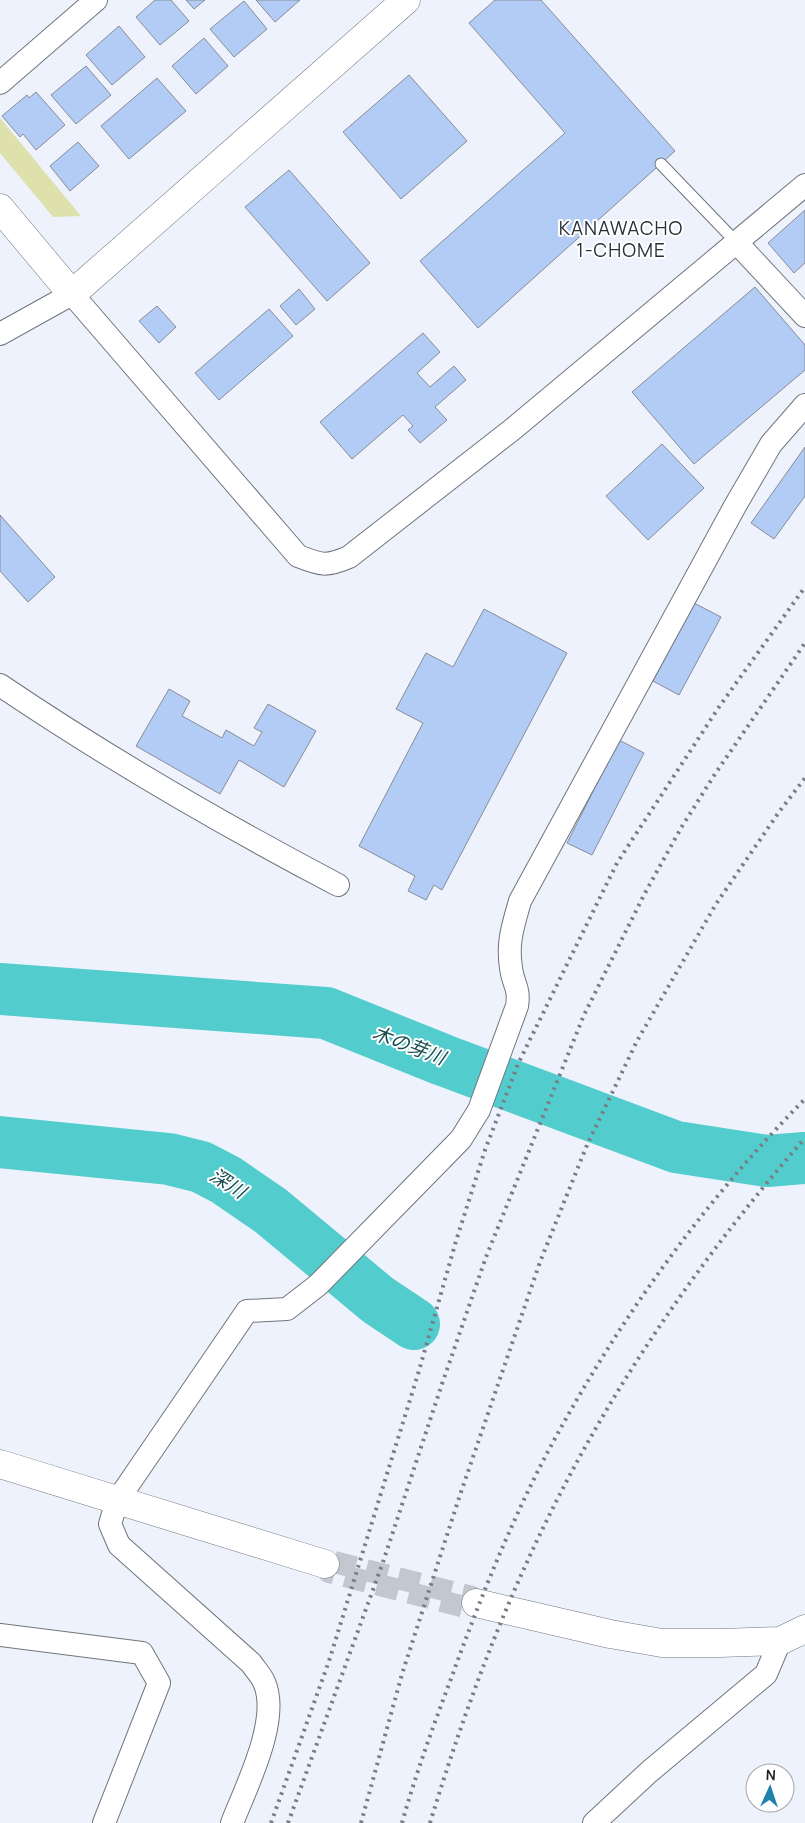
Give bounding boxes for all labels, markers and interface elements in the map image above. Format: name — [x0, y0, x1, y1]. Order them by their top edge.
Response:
district label: KANAWACHO 1-CHOME — [559, 215, 683, 263]
water label: 木の芽川 — [369, 1019, 451, 1071]
water label: 深川 — [205, 1162, 253, 1205]
north arrow — [745, 1763, 795, 1813]
text: N — [765, 1765, 776, 1784]

